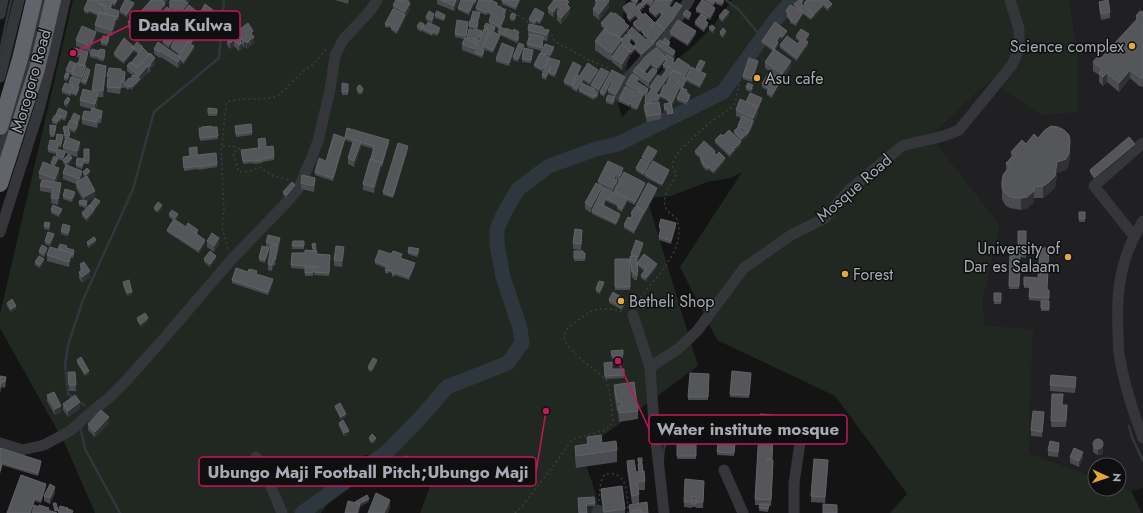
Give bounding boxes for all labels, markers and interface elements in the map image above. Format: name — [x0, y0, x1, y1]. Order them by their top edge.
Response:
callout: Dada Kulwa — [130, 11, 240, 40]
text: Dada Kulwa — [138, 13, 232, 37]
street label: Morogoro Road — [5, 26, 57, 136]
place label: Science complex — [1010, 35, 1124, 58]
marker: Science complex — [1127, 41, 1137, 51]
place label: Asu cafe — [765, 67, 823, 90]
marker: Asu cafe — [752, 73, 762, 83]
street label: Mosque Road — [811, 149, 897, 227]
place label: University of Dar es Salaam — [964, 237, 1060, 278]
marker: University of Dar es Salaam — [1063, 252, 1073, 262]
place label: Forest — [853, 263, 893, 286]
marker: Forest — [840, 269, 850, 279]
place label: Betheli Shop — [629, 290, 714, 313]
marker: Betheli Shop — [616, 296, 626, 306]
callout: Water institute mosque — [649, 415, 847, 444]
text: Water institute mosque — [657, 417, 839, 441]
callout: Ubungo Maji Football Pitch;Ubungo Maji — [199, 457, 536, 486]
north arrow — [1087, 457, 1127, 497]
text: Ubungo Maji Football Pitch;Ubungo Maji — [208, 460, 529, 484]
text: N — [1109, 473, 1125, 482]

